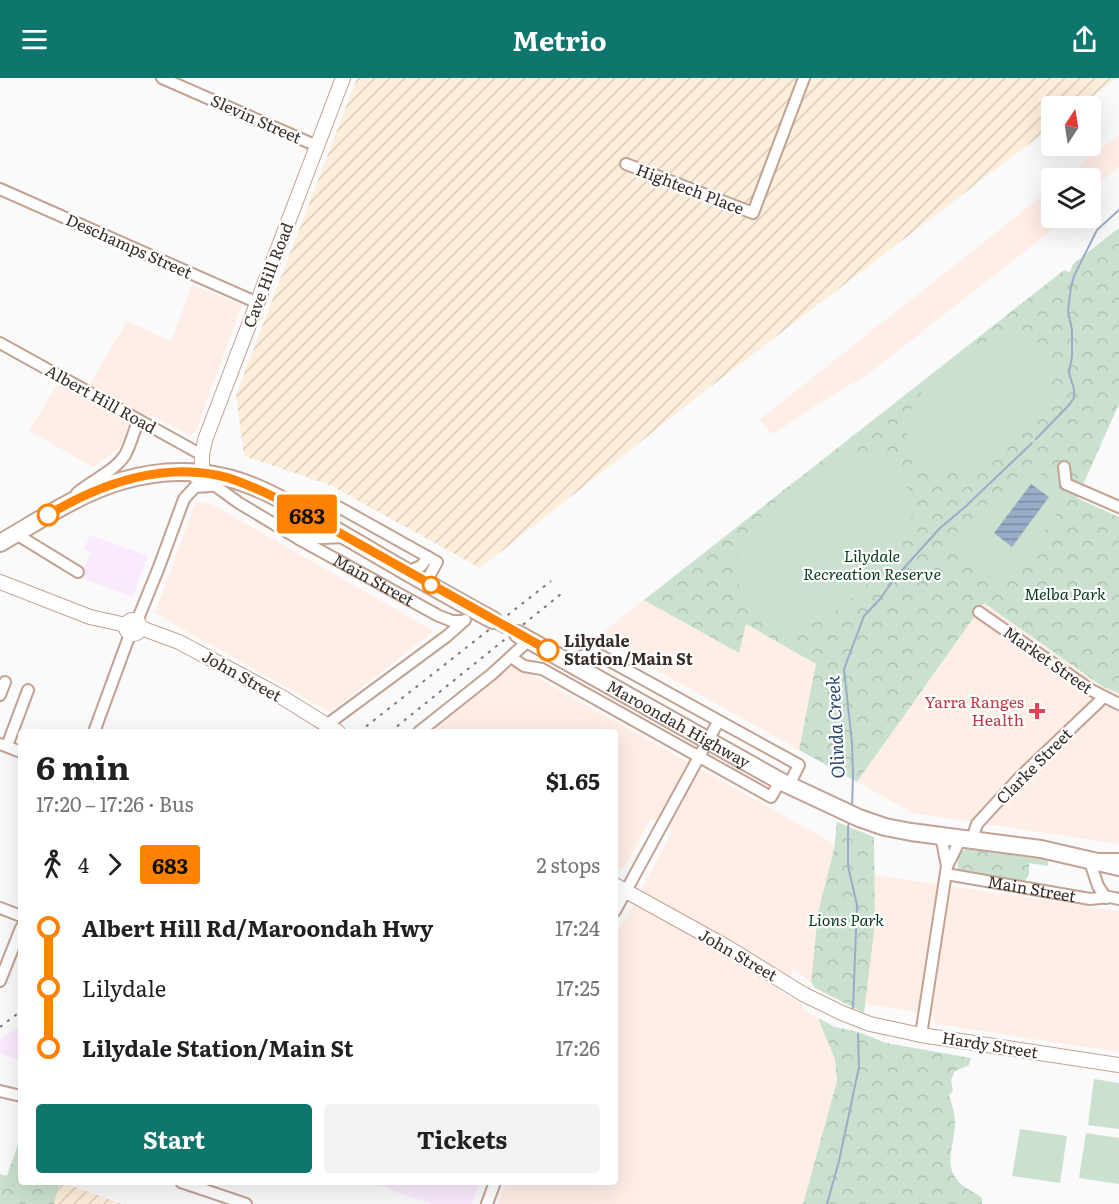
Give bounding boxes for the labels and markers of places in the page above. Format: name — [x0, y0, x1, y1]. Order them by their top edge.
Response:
unlabelled marker — [37, 504, 59, 526]
unlabelled marker — [422, 576, 440, 594]
place label: Lilydale Station/Main St — [564, 628, 693, 670]
marker: Lilydale Station/Main St — [537, 639, 559, 661]
place label: Yarra Ranges Health — [924, 689, 1024, 731]
marker: Yarra Ranges Health — [1028, 702, 1046, 720]

